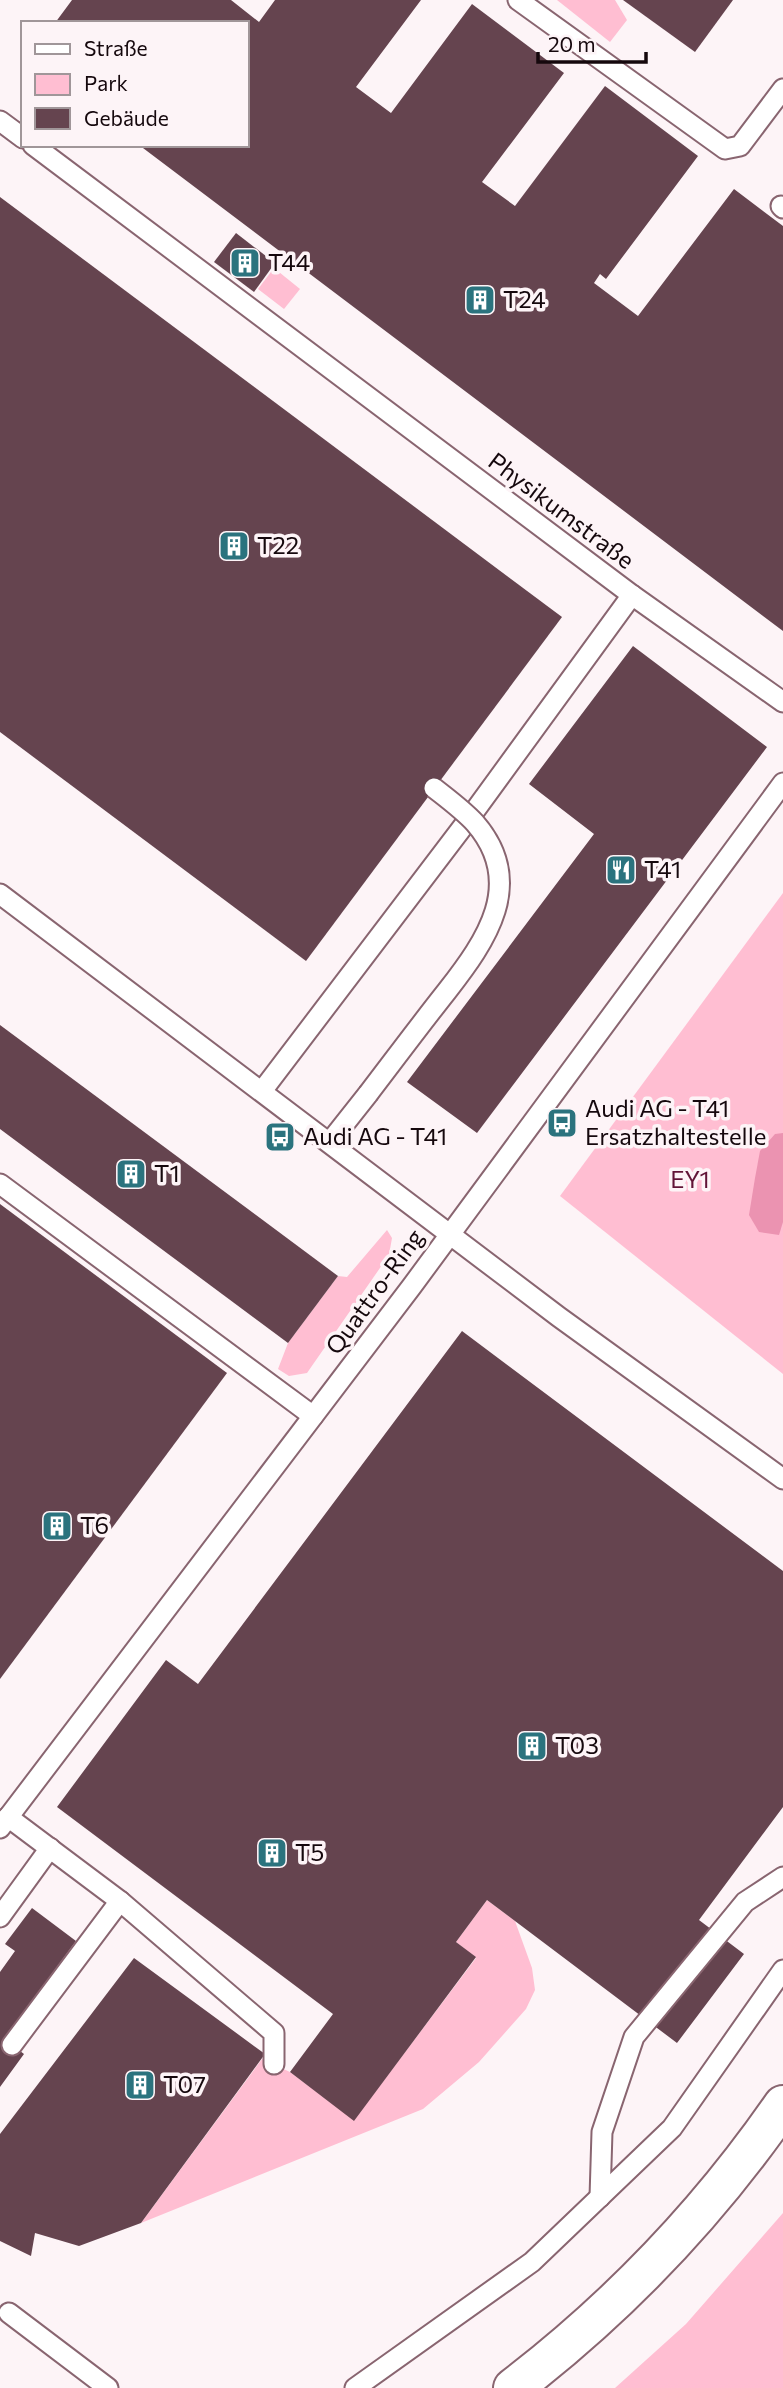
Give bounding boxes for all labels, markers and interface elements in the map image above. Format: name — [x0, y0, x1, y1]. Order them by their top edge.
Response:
legend — [21, 21, 248, 147]
scale bar — [538, 21, 646, 65]
text: 20 m — [548, 31, 596, 56]
text: Straße — [84, 35, 148, 60]
text: Park — [84, 70, 128, 95]
text: Gebäude — [84, 105, 169, 130]
building icon: T44 — [228, 246, 262, 280]
place label: T44 — [268, 247, 310, 276]
building icon: T24 — [463, 283, 497, 317]
place label: T24 — [503, 284, 546, 313]
street label: Physikumstraße — [483, 446, 641, 574]
building icon: T22 — [217, 529, 251, 563]
place label: T22 — [257, 530, 299, 559]
restaurant icon: T41 — [604, 853, 638, 887]
place label: T41 — [644, 854, 681, 883]
place label: Audi AG - T41 Ersatzhaltestelle — [585, 1093, 766, 1150]
bus stop icon: Audi AG - T41 Ersatzhaltestelle — [545, 1106, 579, 1140]
bus stop icon: Audi AG - T41 — [263, 1120, 297, 1154]
place label: Audi AG - T41 — [303, 1121, 447, 1150]
building icon: T1 — [114, 1157, 148, 1191]
place label: T1 — [154, 1158, 180, 1187]
park label: EY1 — [670, 1164, 710, 1193]
street label: Quattro-Ring — [319, 1223, 429, 1359]
building icon: T6 — [40, 1509, 74, 1543]
place label: T6 — [80, 1510, 109, 1539]
building icon: T03 — [515, 1729, 549, 1763]
place label: T03 — [555, 1730, 599, 1759]
building icon: T5 — [255, 1836, 289, 1870]
place label: T5 — [295, 1837, 324, 1866]
building icon: T07 — [123, 2068, 157, 2102]
place label: T07 — [163, 2069, 206, 2098]

